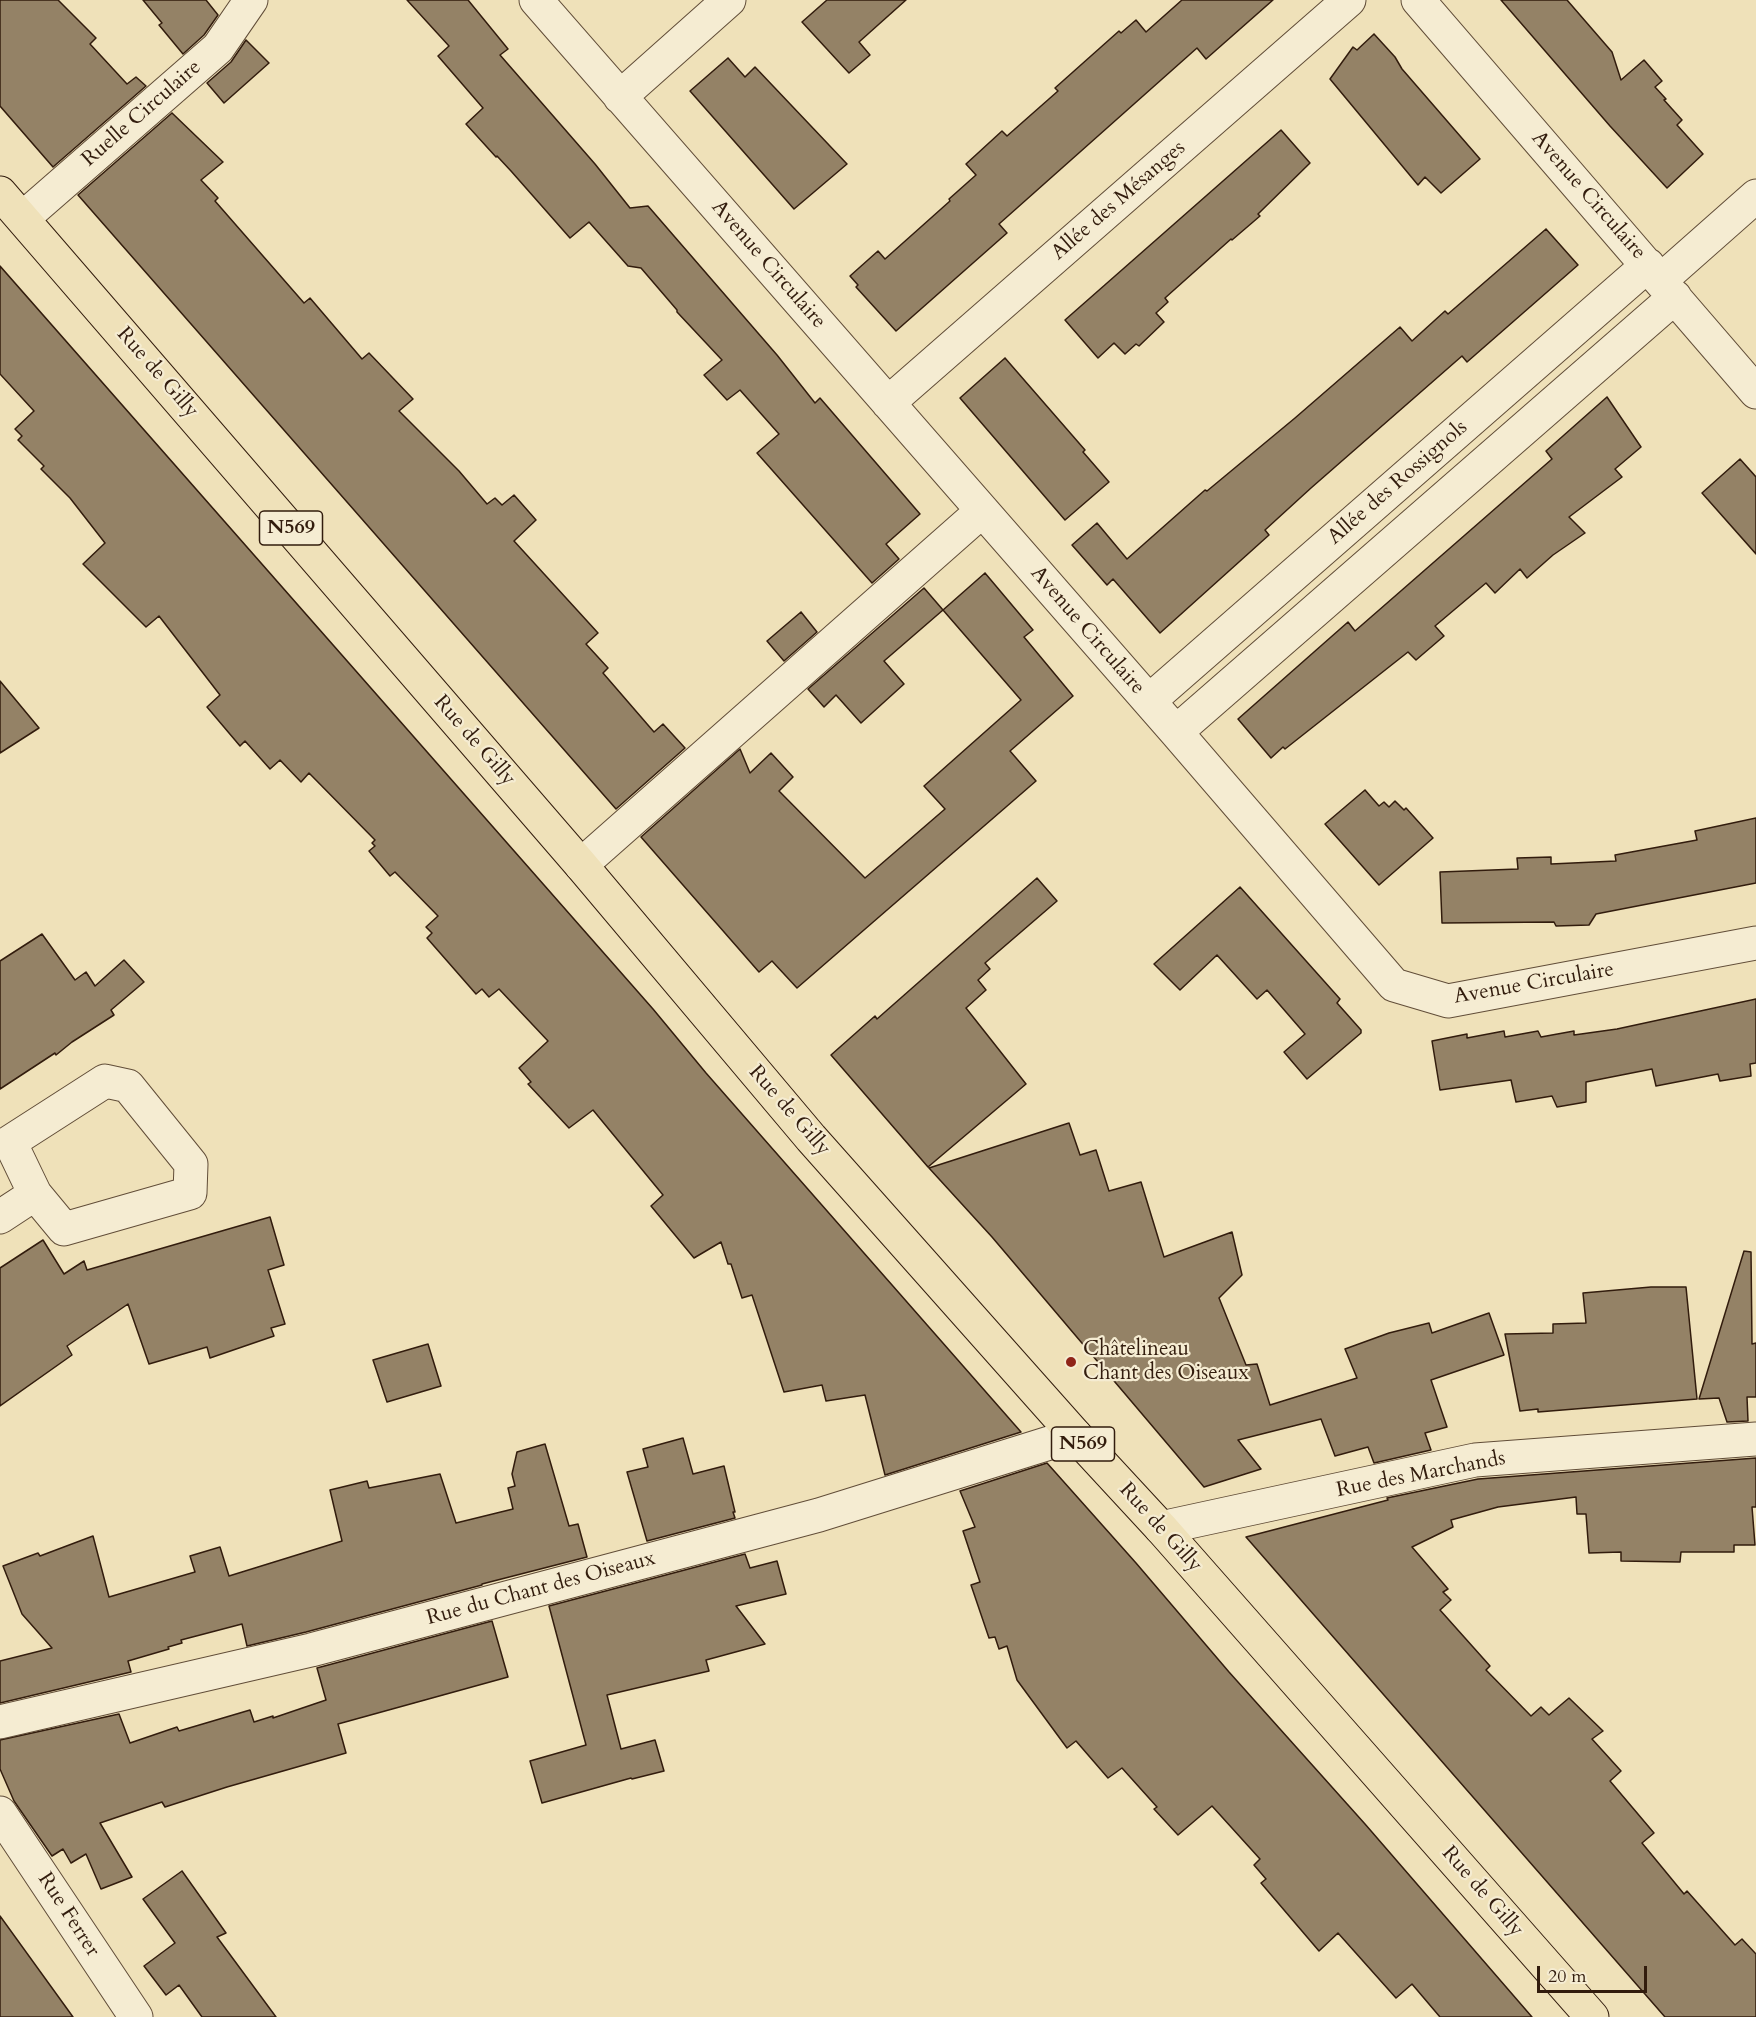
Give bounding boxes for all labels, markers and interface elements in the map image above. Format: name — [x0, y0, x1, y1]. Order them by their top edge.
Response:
street label: Ruelle Circulaire — [77, 55, 207, 173]
street label: Avenue Circulaire — [1525, 127, 1651, 265]
street label: Allée des Mésanges — [1047, 136, 1191, 266]
street label: Avenue Circulaire — [705, 196, 831, 334]
street label: Rue de Gilly — [111, 323, 203, 423]
street label: Allée des Rossignols — [1323, 415, 1473, 551]
road number: N569 — [260, 511, 322, 545]
street label: Avenue Circulaire — [1024, 562, 1150, 700]
street label: Rue de Gilly — [428, 691, 520, 791]
street label: Avenue Circulaire — [1452, 958, 1616, 1010]
street label: Rue de Gilly — [743, 1061, 835, 1161]
place label: Châtelineau Chant des Oiseaux — [1083, 1337, 1249, 1387]
marker: Châtelineau Chant des Oiseaux — [1064, 1355, 1078, 1369]
road number: N569 — [1052, 1427, 1114, 1461]
street label: Rue des Marchands — [1334, 1446, 1508, 1504]
street label: Rue de Gilly — [1113, 1478, 1207, 1578]
street label: Rue du Chant des Oiseaux — [424, 1546, 658, 1632]
street label: Rue de Gilly — [1436, 1842, 1528, 1942]
street label: Rue Ferrer — [31, 1868, 105, 1962]
scale bar — [1540, 1954, 1650, 1992]
text: 20 m — [1548, 1964, 1587, 1989]

